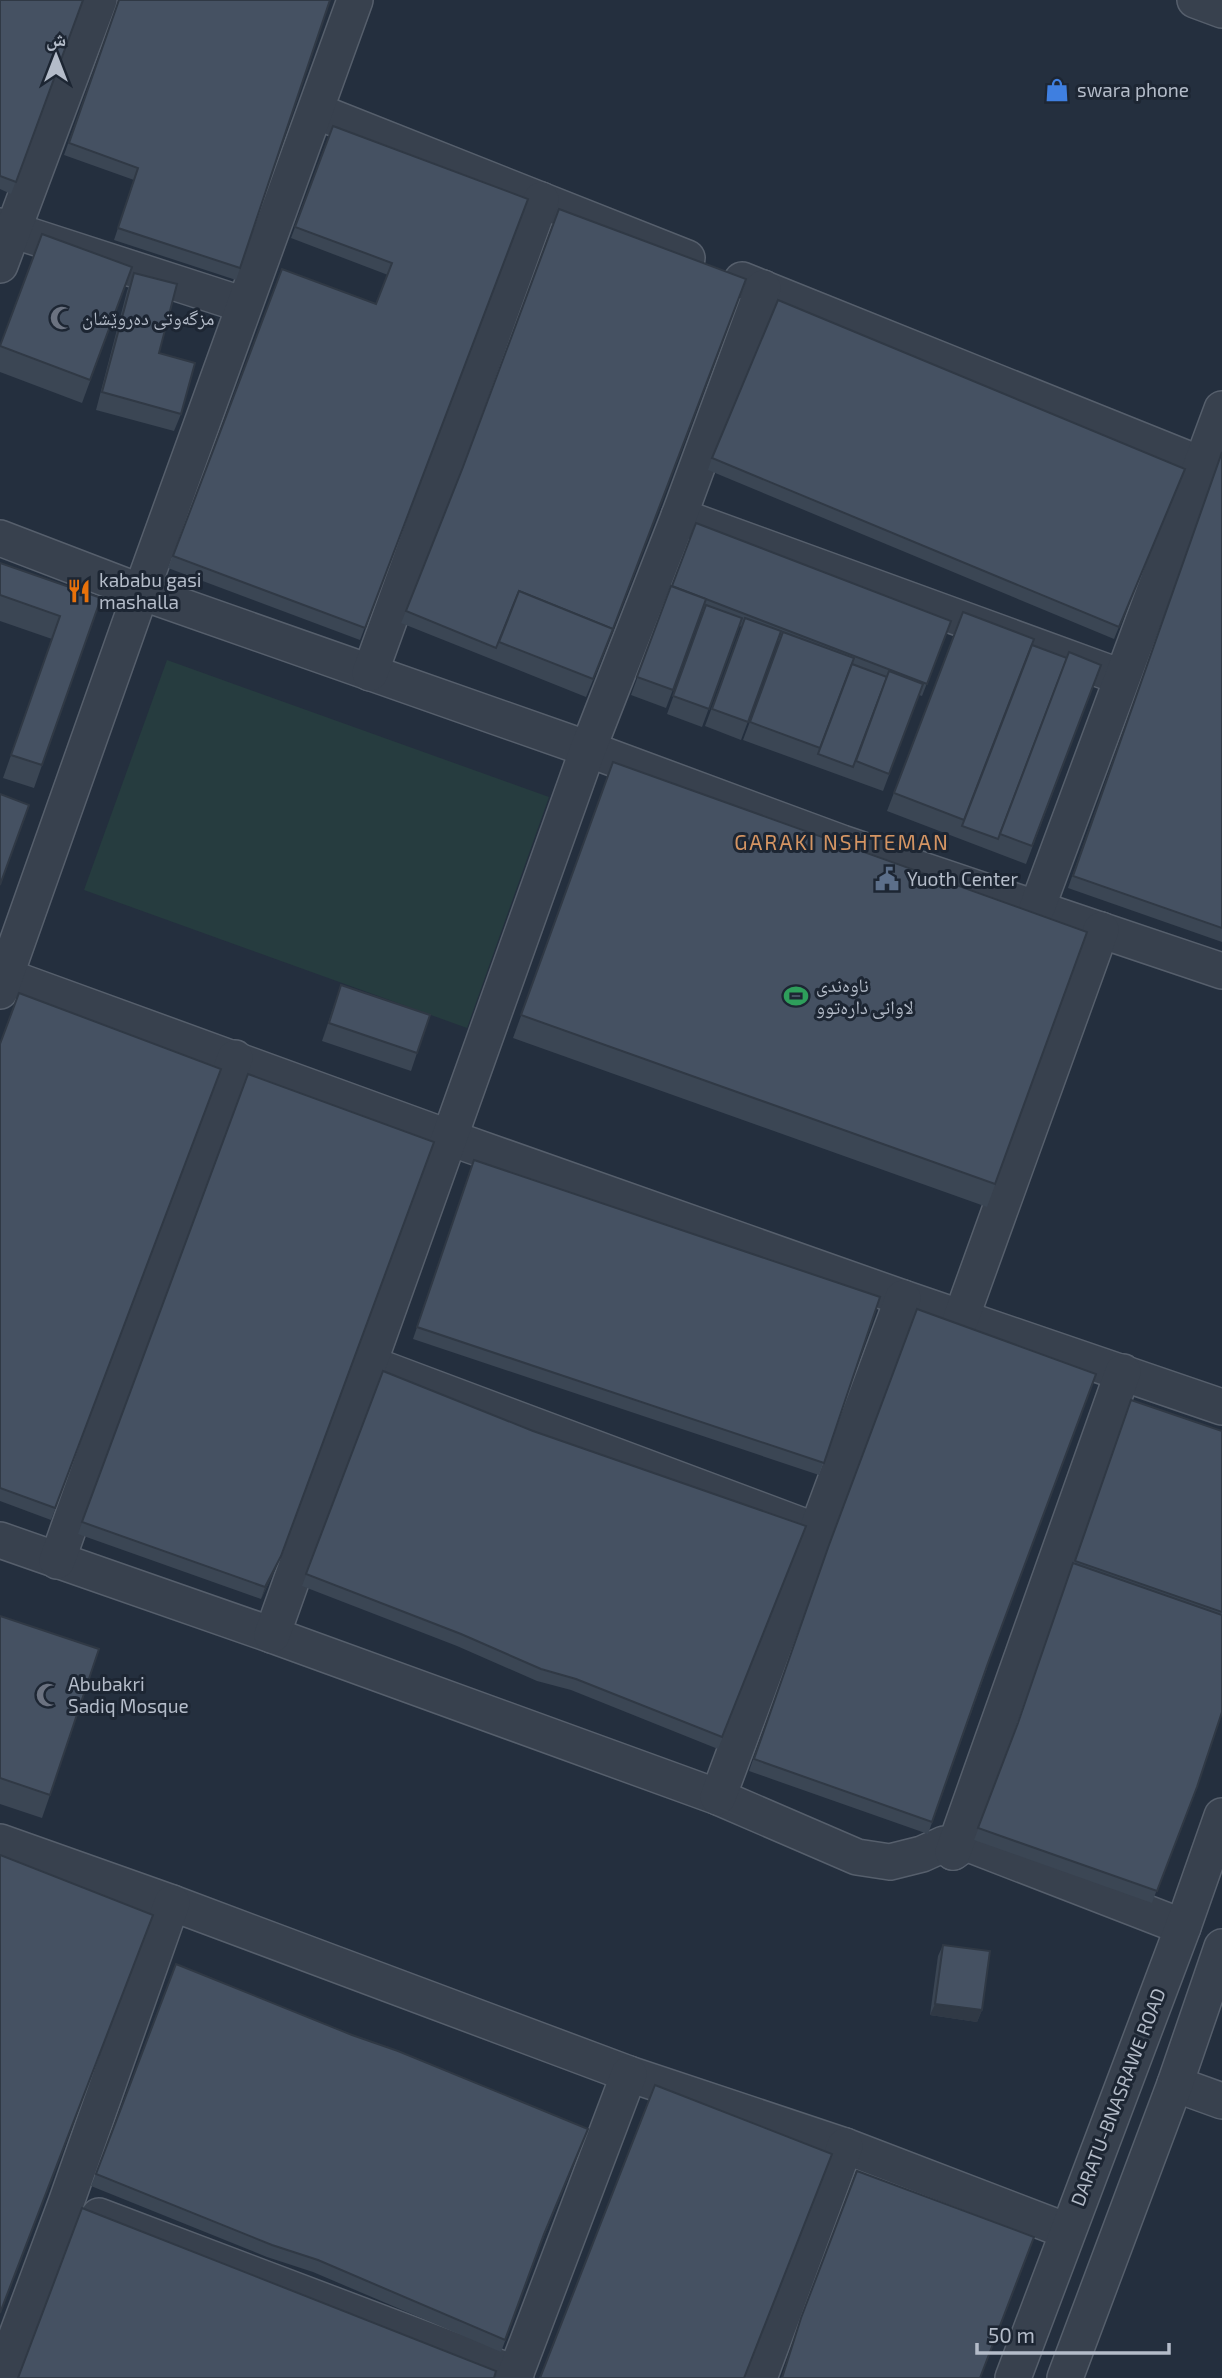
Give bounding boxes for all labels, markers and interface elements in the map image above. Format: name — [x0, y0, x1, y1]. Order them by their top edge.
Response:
north arrow — [21, 21, 91, 91]
text: ش — [46, 27, 66, 51]
shop icon: swara phone — [1043, 76, 1071, 104]
place label: swara phone — [1077, 78, 1189, 101]
mosque icon: مزگەوتی دەروێشان — [48, 304, 76, 332]
place label: مزگەوتی دەروێشان — [82, 306, 214, 330]
place label: kababu gasi mashalla — [99, 568, 202, 613]
restaurant icon: kababu gasi mashalla — [65, 577, 93, 605]
district label: GARAKI NSHTEMAN — [734, 829, 950, 854]
public building icon: Yuoth Center — [873, 865, 901, 893]
place label: Yuoth Center — [907, 867, 1018, 890]
place label: ناوەندی لاوانی دارەتوو — [816, 973, 914, 1019]
sports icon: ناوەندی لاوانی دارەتوو — [782, 982, 810, 1010]
place label: Abubakri Sadiq Mosque — [68, 1672, 189, 1717]
mosque icon: Abubakri Sadiq Mosque — [34, 1681, 62, 1709]
street label: DARATU-BNASRAWE ROAD — [1065, 1985, 1170, 2209]
scale bar — [977, 2312, 1170, 2356]
text: 50 m — [988, 2322, 1035, 2347]

